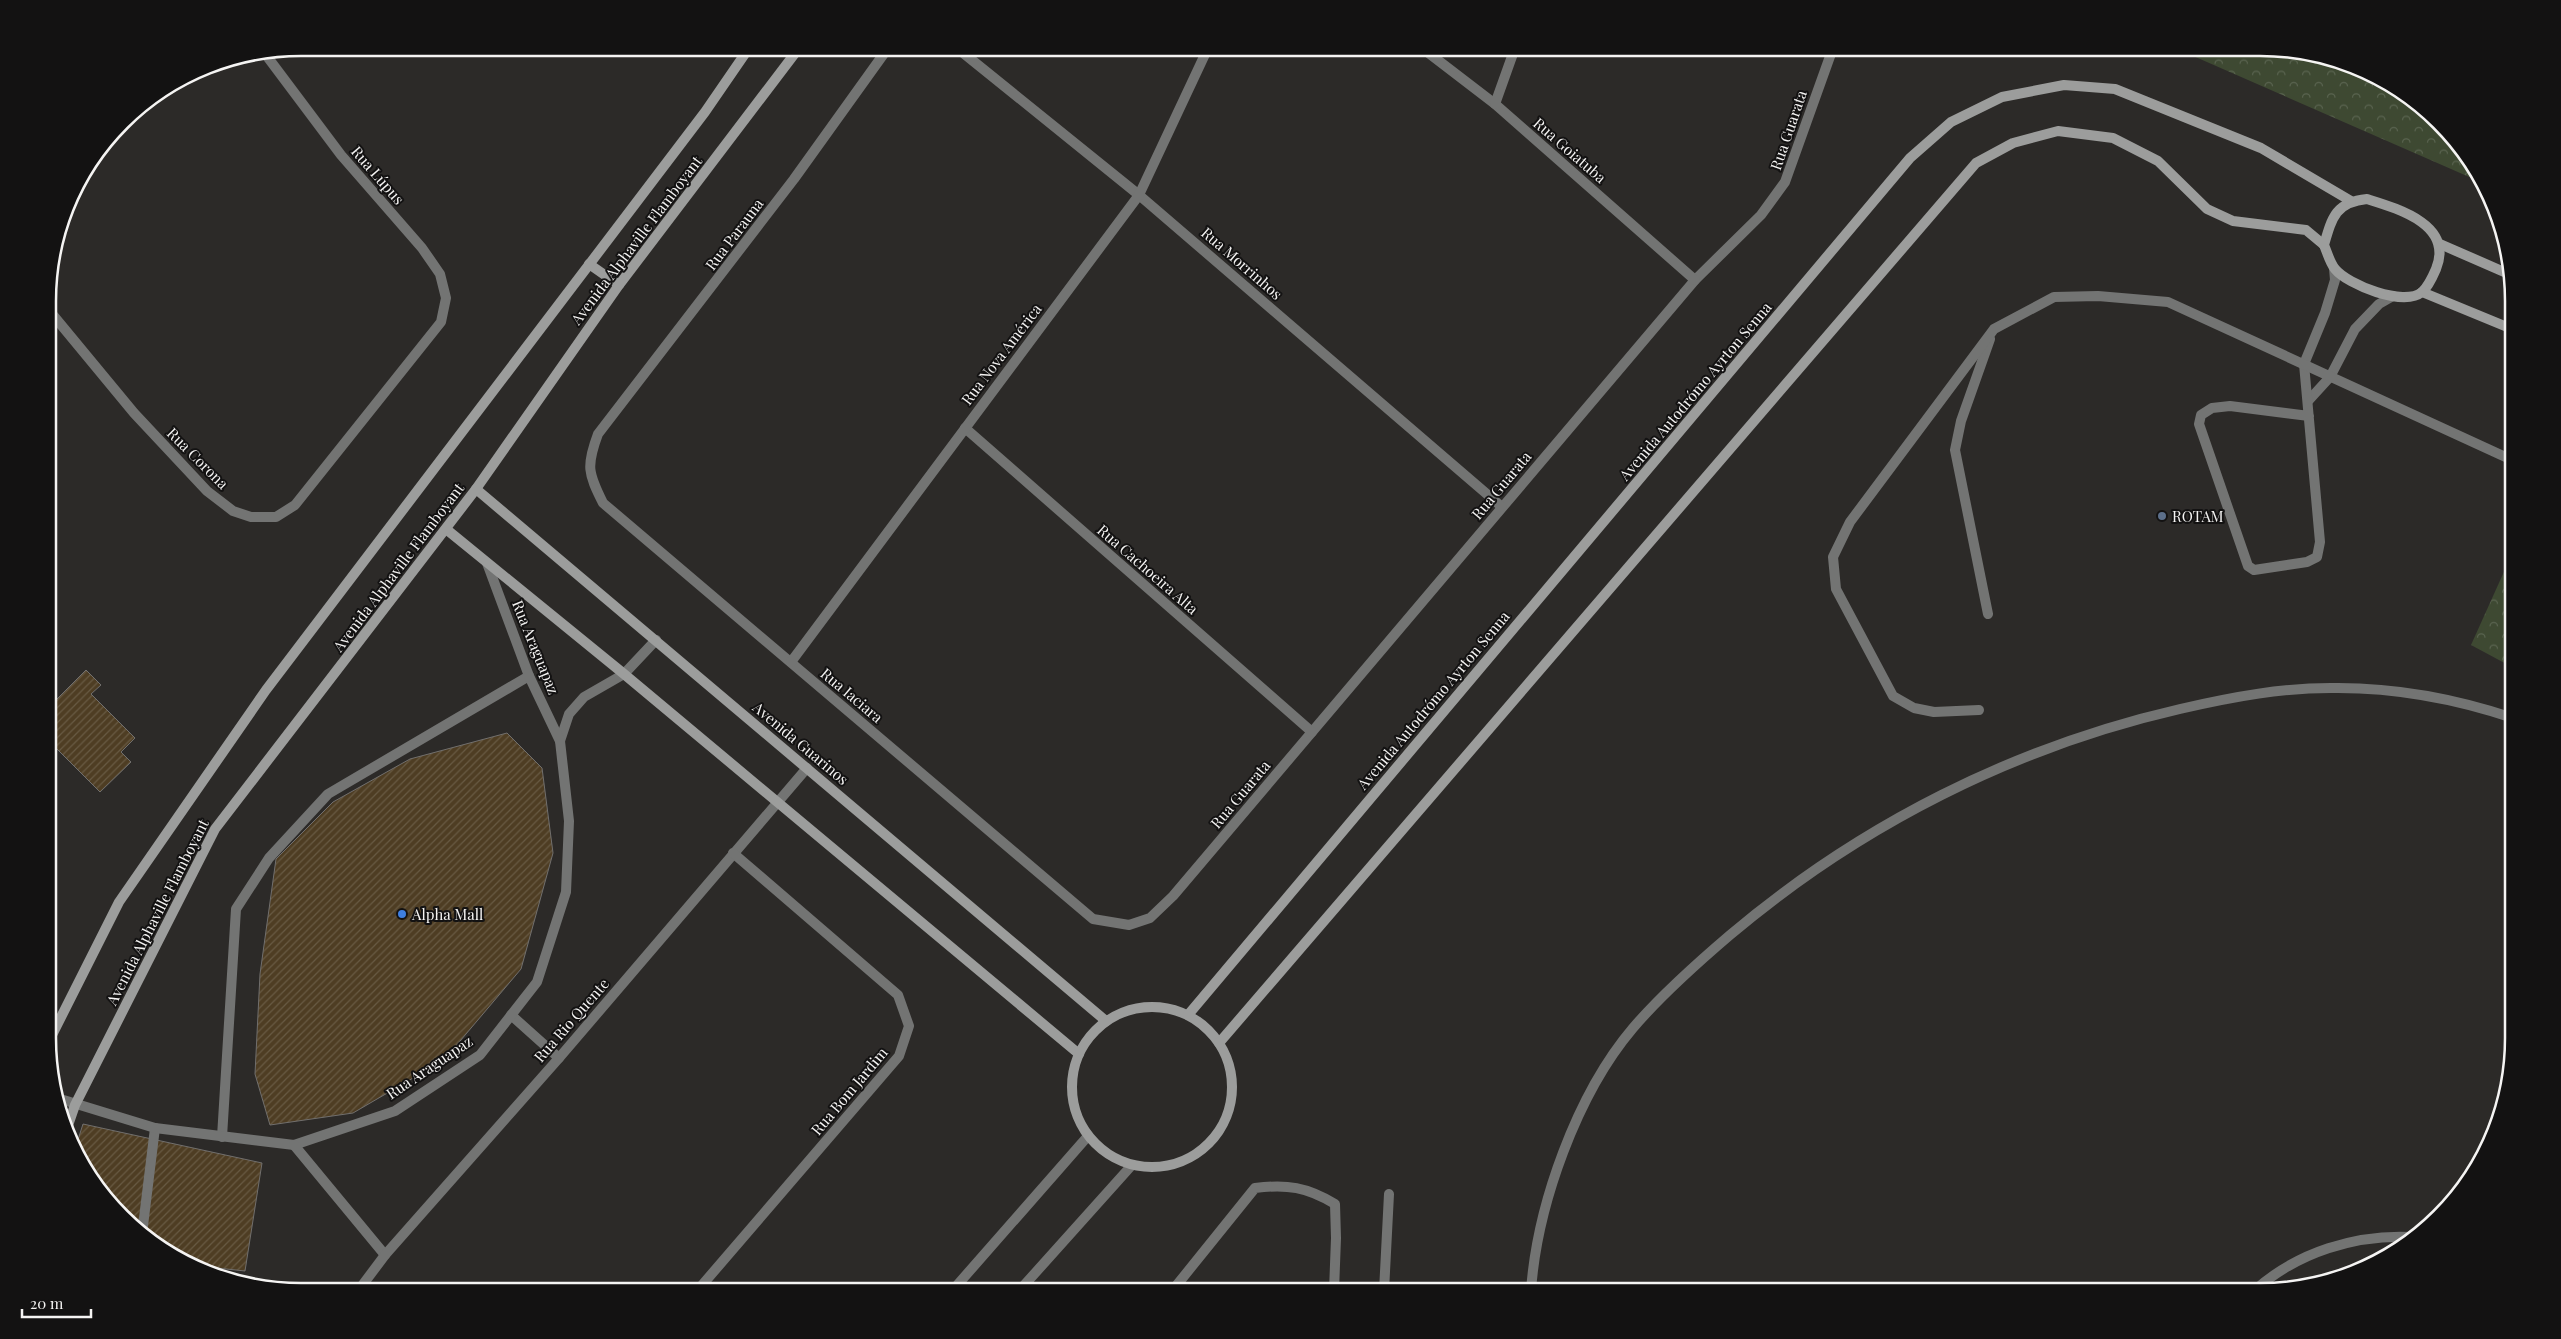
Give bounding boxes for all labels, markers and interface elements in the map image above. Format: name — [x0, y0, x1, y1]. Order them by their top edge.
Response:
street label: Rua Guarata — [1765, 87, 1811, 173]
street label: Rua Goiatuba — [1529, 113, 1611, 187]
street label: Rua Lúpus — [347, 142, 409, 208]
street label: Avenida Alphaville Flamboyant — [565, 151, 706, 329]
street label: Rua Parauna — [700, 194, 768, 274]
street label: Rua Morrinhos — [1197, 222, 1287, 304]
street label: Avenida Autodrómo Ayrton Senna — [1614, 297, 1776, 485]
street label: Rua Nova América — [956, 299, 1046, 409]
street label: Rua Corona — [163, 423, 233, 493]
street label: Rua Guarata — [1467, 446, 1536, 523]
street label: Avenida Alphaville Flamboyant — [327, 478, 468, 656]
place label: ROTAM — [2172, 506, 2224, 526]
marker: ROTAM — [2156, 510, 2168, 522]
street label: Rua Cachoeira Alta — [1093, 520, 1203, 619]
street label: Rua Araguapaz — [508, 597, 564, 697]
street label: Avenida Autodrómo Ayrton Senna — [1352, 606, 1514, 794]
street label: Rua Iaciara — [817, 663, 888, 727]
street label: Avenida Guarinos — [748, 696, 853, 789]
street label: Rua Guarata — [1206, 755, 1275, 832]
street label: Avenida Alphaville Flamboyant — [101, 815, 213, 1009]
place label: Alpha Mall — [411, 904, 483, 924]
marker: Alpha Mall — [396, 908, 408, 920]
street label: Rua Rio Quente — [529, 974, 613, 1066]
street label: Rua Araguapaz — [382, 1031, 476, 1103]
street label: Rua Bom Jardim — [806, 1042, 892, 1139]
scale bar — [22, 1286, 91, 1318]
text: 20 m — [30, 1293, 64, 1313]

